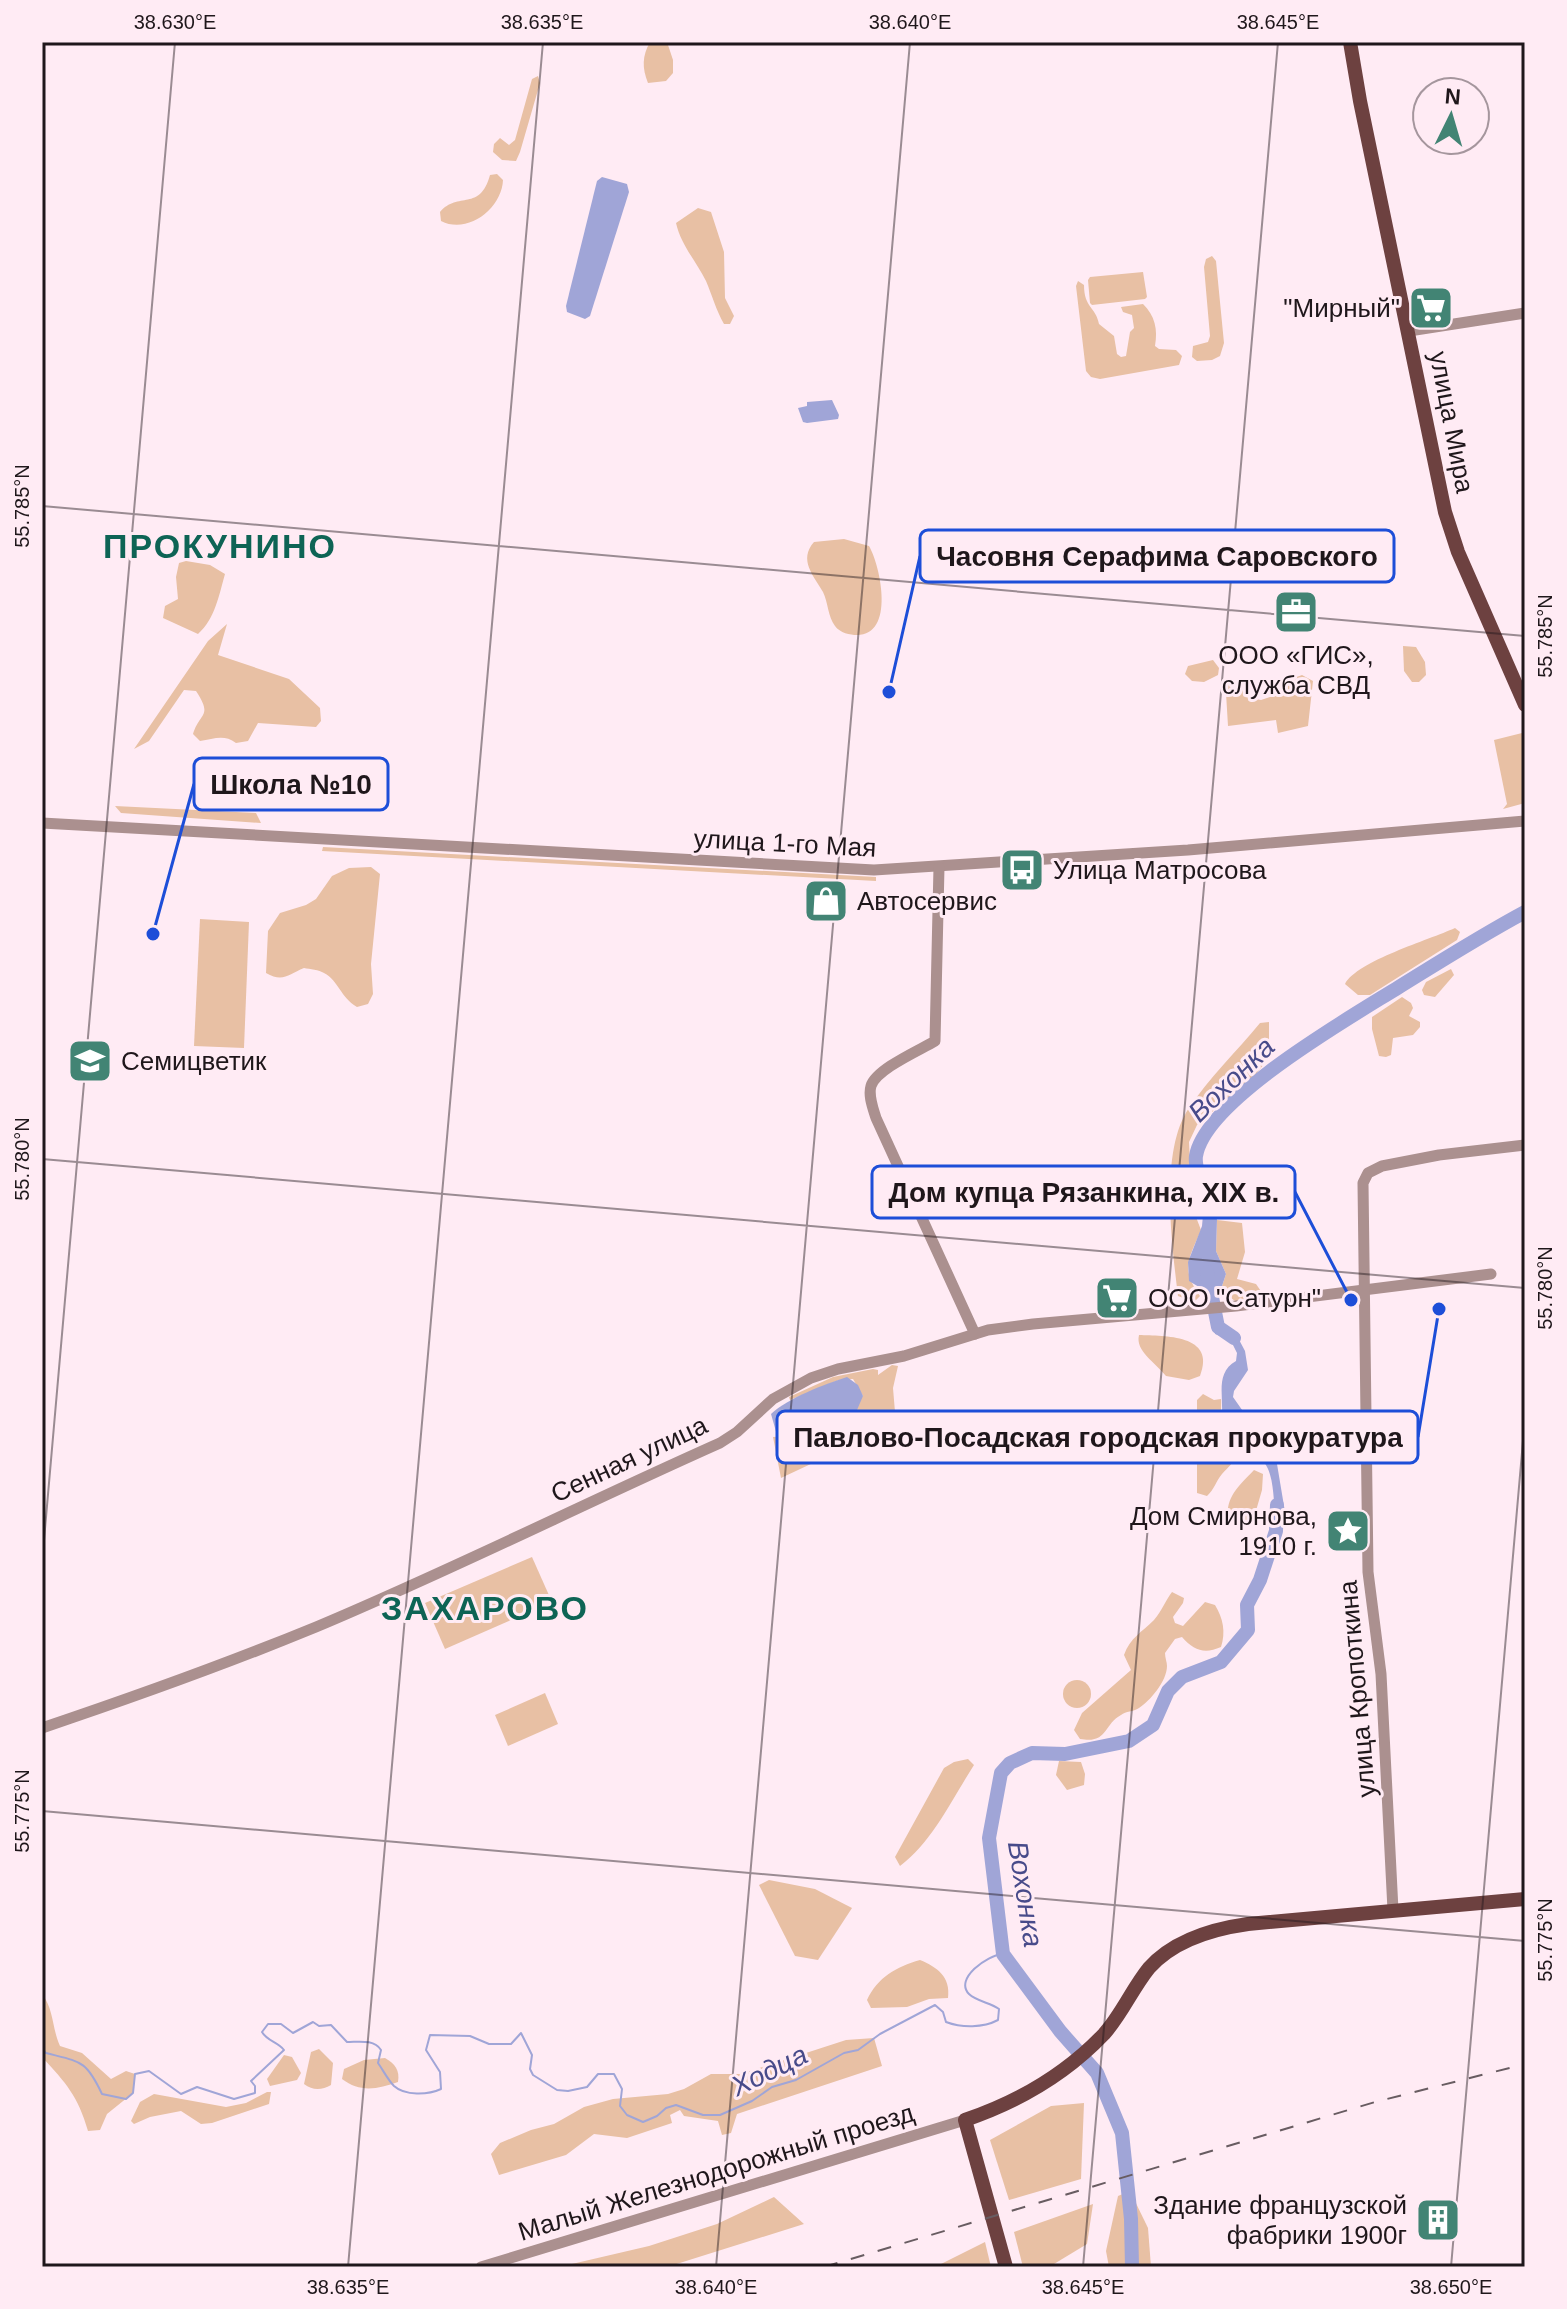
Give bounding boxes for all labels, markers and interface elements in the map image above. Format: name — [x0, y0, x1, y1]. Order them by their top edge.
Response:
text: 38.630°E — [134, 11, 216, 33]
text: 38.635°E — [501, 11, 583, 33]
text: 38.640°E — [869, 11, 951, 33]
text: 38.645°E — [1237, 11, 1319, 33]
north arrow — [1411, 76, 1491, 156]
text: N — [1444, 83, 1462, 110]
supermarket icon: "Мирный" — [1407, 284, 1455, 332]
place label: "Мирный" — [1283, 293, 1400, 323]
street label: улица Мира — [1424, 349, 1481, 496]
text: 55.785°N — [11, 464, 33, 548]
district label: ПРОКУНИНО — [103, 527, 337, 565]
callout: Часовня Серафима Саровского — [920, 530, 1394, 582]
text: Часовня Серафима Саровского — [936, 541, 1378, 572]
office icon: ООО «ГИС», служба СВД — [1272, 588, 1320, 636]
text: 55.785°N — [1534, 594, 1556, 678]
place label: ООО «ГИС», служба СВД — [1218, 640, 1374, 700]
callout: Школа №10 — [194, 758, 388, 810]
text: Школа №10 — [210, 769, 372, 800]
street label: улица 1-го Мая — [693, 823, 877, 863]
bus stop icon: Улица Матросова — [998, 846, 1046, 894]
place label: Улица Матросова — [1053, 855, 1267, 885]
shop icon: Автосервис — [802, 877, 850, 925]
place label: Автосервис — [857, 886, 997, 916]
water label: Вохонка — [1182, 1031, 1281, 1128]
school or university icon: Семицветик — [66, 1037, 114, 1085]
place label: Семицветик — [121, 1046, 267, 1076]
text: 55.780°N — [11, 1117, 33, 1201]
callout: Дом купца Рязанкина, XIX в. — [872, 1166, 1295, 1218]
text: Дом купца Рязанкина, XIX в. — [889, 1177, 1279, 1208]
text: 55.780°N — [1534, 1246, 1556, 1330]
supermarket icon: ООО "Сатурн" — [1093, 1274, 1141, 1322]
place label: ООО "Сатурн" — [1148, 1283, 1321, 1313]
street label: Сенная улица — [546, 1409, 712, 1508]
callout: Павлово-Посадская городская прокуратура — [777, 1411, 1418, 1463]
text: Павлово-Посадская городская прокуратура — [793, 1422, 1403, 1453]
place label: Дом Смирнова, 1910 г. — [1130, 1501, 1317, 1561]
place icon: Дом Смирнова, 1910 г. — [1324, 1507, 1372, 1555]
street label: улица Кропоткина — [1333, 1579, 1381, 1799]
district label: ЗАХАРОВО — [381, 1589, 589, 1627]
text: 55.775°N — [11, 1769, 33, 1853]
water label: Вохонка — [1002, 1839, 1049, 1949]
text: 55.775°N — [1534, 1898, 1556, 1982]
water label: Ходца — [725, 2039, 812, 2103]
street label: Малый Железнодорожный проезд — [514, 2097, 918, 2247]
place label: Здание французской фабрики 1900г — [1153, 2190, 1407, 2250]
building icon: Здание французской фабрики 1900г — [1414, 2196, 1462, 2244]
text: 38.635°E — [307, 2276, 389, 2298]
text: 38.640°E — [675, 2276, 757, 2298]
text: 38.645°E — [1042, 2276, 1124, 2298]
text: 38.650°E — [1410, 2276, 1492, 2298]

